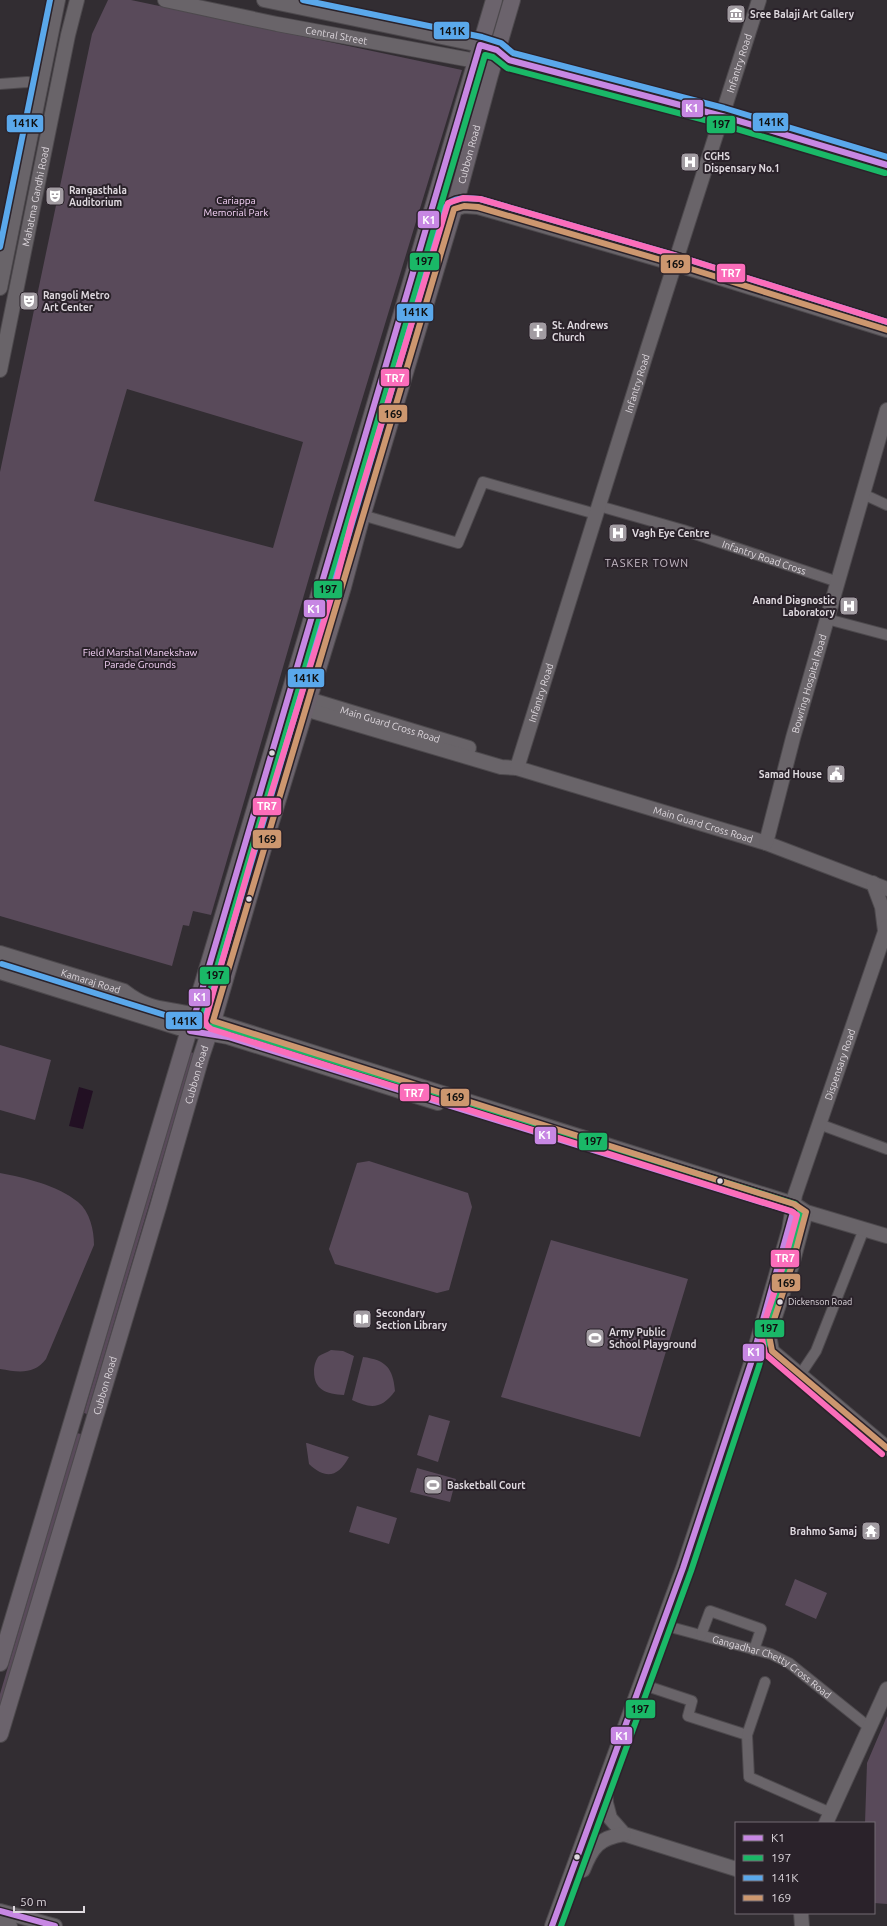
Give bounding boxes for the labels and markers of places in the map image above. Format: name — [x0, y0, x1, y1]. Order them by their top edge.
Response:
museum icon: Sree Balaji Art Gallery — [725, 3, 747, 25]
place label: Sree Balaji Art Gallery — [750, 9, 855, 20]
hospital icon: CGHS Dispensary No.1 — [679, 151, 701, 173]
place label: CGHS Dispensary No.1 — [704, 151, 780, 174]
theatre icon: Rangasthala Auditorium — [44, 185, 66, 207]
place label: Rangasthala Auditorium — [69, 185, 127, 208]
theatre icon: Rangoli Metro Art Center — [18, 290, 40, 312]
place label: Rangoli Metro Art Center — [43, 290, 110, 313]
church icon: St. Andrews Church — [527, 320, 549, 342]
place label: St. Andrews Church — [552, 320, 608, 343]
hospital icon: Vagh Eye Centre — [607, 522, 629, 544]
place label: Vagh Eye Centre — [632, 528, 710, 539]
place label: Anand Diagnostic Laboratory — [753, 595, 836, 618]
hospital icon: Anand Diagnostic Laboratory — [838, 595, 860, 617]
unlabelled marker — [267, 748, 277, 758]
public building icon: Samad House — [825, 763, 847, 785]
place label: Samad House — [759, 769, 822, 780]
unlabelled marker — [244, 894, 254, 904]
unlabelled marker — [715, 1176, 725, 1186]
marker: Dickenson Road — [775, 1297, 785, 1307]
place label: Dickenson Road — [788, 1297, 852, 1307]
library icon: Secondary Section Library — [351, 1308, 373, 1330]
place label: Secondary Section Library — [376, 1308, 448, 1331]
sports icon: Army Public School Playground — [584, 1327, 606, 1349]
place label: Army Public School Playground — [609, 1327, 697, 1350]
sports icon: Basketball Court — [422, 1474, 444, 1496]
place label: Basketball Court — [447, 1480, 526, 1491]
temple icon: Brahmo Samaj — [860, 1520, 882, 1542]
place label: Brahmo Samaj — [790, 1526, 857, 1537]
unlabelled marker — [572, 1852, 582, 1862]

